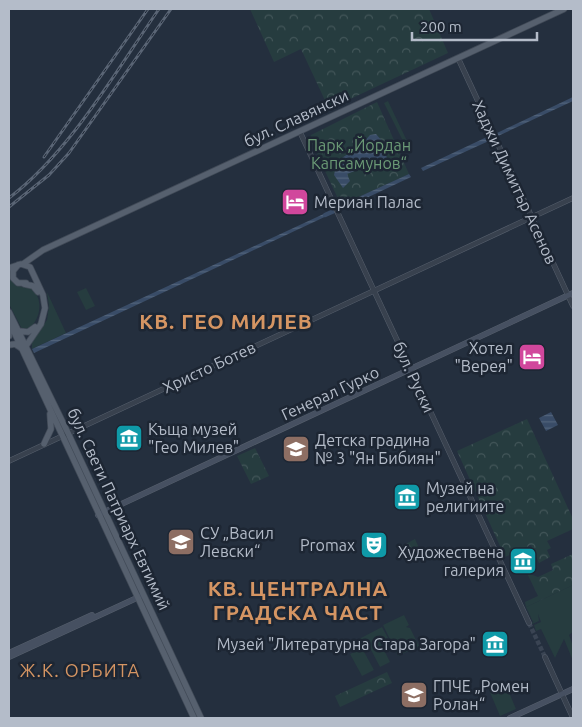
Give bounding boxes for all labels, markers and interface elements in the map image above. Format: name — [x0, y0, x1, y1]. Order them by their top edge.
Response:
scale bar — [412, 10, 537, 42]
text: 200 m — [420, 18, 462, 35]
street label: бул. Славянски — [241, 86, 351, 150]
street label: Хаджи Димитър Асенов — [469, 97, 561, 267]
park label: Парк „Йордан Капсамунов“ — [307, 135, 411, 172]
hotel icon: Мериан Палас — [280, 187, 310, 217]
place label: Мериан Палас — [314, 193, 422, 211]
district label: КВ. ГЕО МИЛЕВ — [139, 309, 313, 333]
street label: Христо Ботев — [160, 338, 258, 396]
street label: бул. Руски — [390, 339, 438, 415]
place label: Хотел "Верея" — [454, 339, 513, 375]
hotel icon: Хотел "Верея" — [517, 342, 547, 372]
street label: Генерал Гурко — [278, 363, 382, 423]
street label: бул. Свети Патриарх Евтимий — [64, 405, 174, 613]
place label: Къща музей "Гео Милев" — [148, 420, 239, 456]
museum icon: Къща музей "Гео Милев" — [114, 423, 144, 453]
place label: Детска градина № 3 "Ян Бибиян" — [315, 431, 441, 467]
school or university icon: Детска градина № 3 "Ян Бибиян" — [281, 434, 311, 464]
place label: Музей на религиите — [426, 479, 504, 515]
museum icon: Музей на религиите — [392, 482, 422, 512]
place label: СУ „Васил Левски“ — [200, 524, 274, 560]
school or university icon: СУ „Васил Левски“ — [166, 527, 196, 557]
theatre icon: Promax — [359, 530, 389, 560]
place label: Promax — [300, 536, 355, 554]
place label: Художествена галерия — [398, 543, 504, 579]
museum icon: Художествена галерия — [508, 546, 538, 576]
district label: КВ. ЦЕНТРАЛНА ГРАДСКА ЧАСТ — [208, 576, 388, 624]
museum icon: Музей "Литературна Стара Загора" — [480, 629, 510, 659]
place label: Музей "Литературна Стара Загора" — [217, 635, 476, 653]
district label: Ж.К. ОРБИТА — [20, 660, 140, 680]
place label: ГПЧЕ „Ромен Ролан“ — [433, 677, 529, 713]
school or university icon: ГПЧЕ „Ромен Ролан“ — [399, 680, 429, 710]

